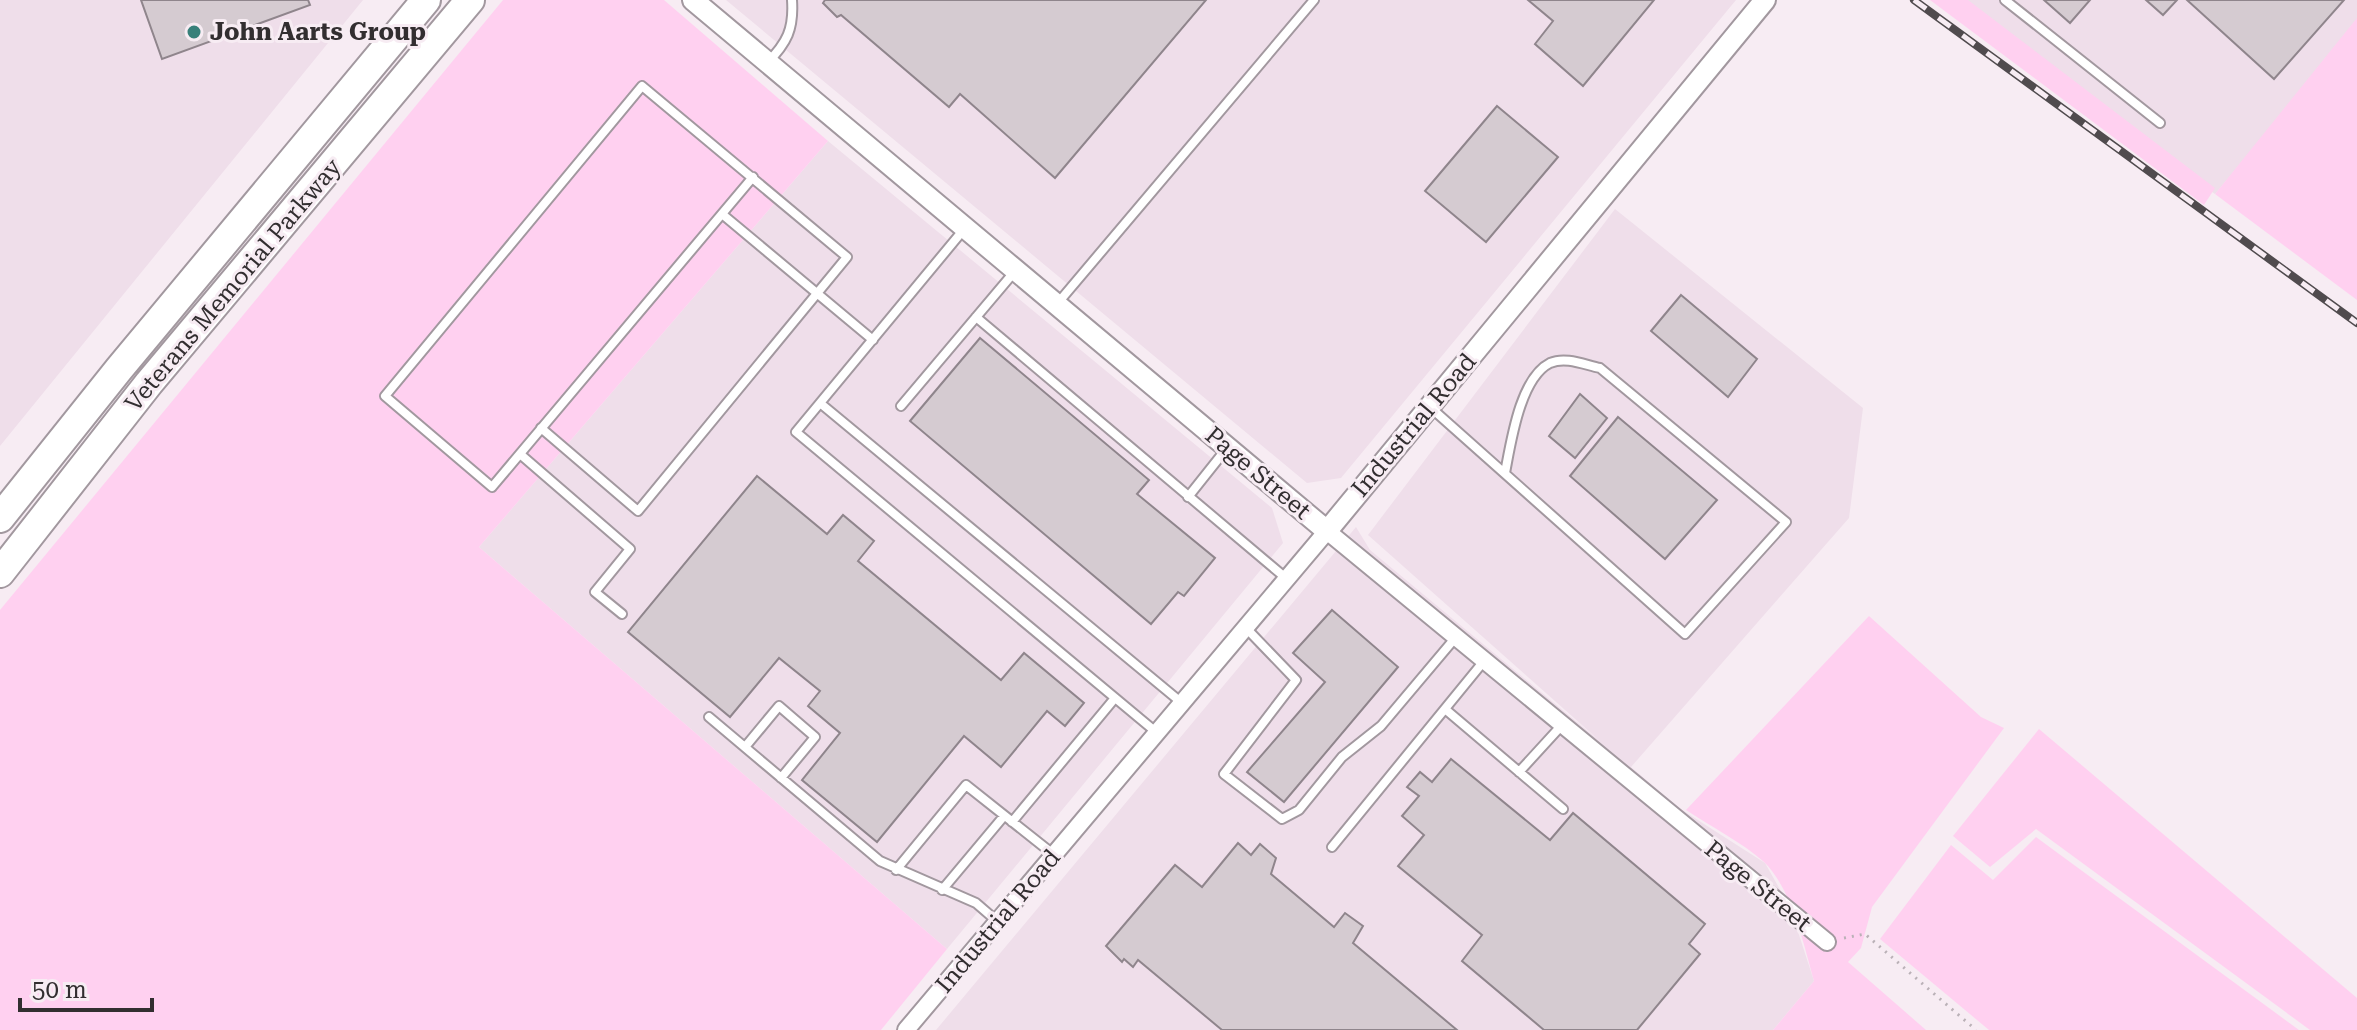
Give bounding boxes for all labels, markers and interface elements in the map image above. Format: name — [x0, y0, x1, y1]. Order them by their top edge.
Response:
place label: John Aarts Group — [210, 18, 426, 46]
marker: John Aarts Group — [185, 23, 203, 41]
street label: Veterans Memorial Parkway — [119, 152, 348, 417]
street label: Industrial Road — [1346, 348, 1482, 502]
street label: Page Street — [1200, 421, 1316, 525]
street label: Page Street — [1699, 835, 1817, 937]
street label: Industrial Road — [930, 844, 1066, 998]
scale bar — [20, 962, 152, 1012]
text: 50 m — [32, 976, 87, 1004]

